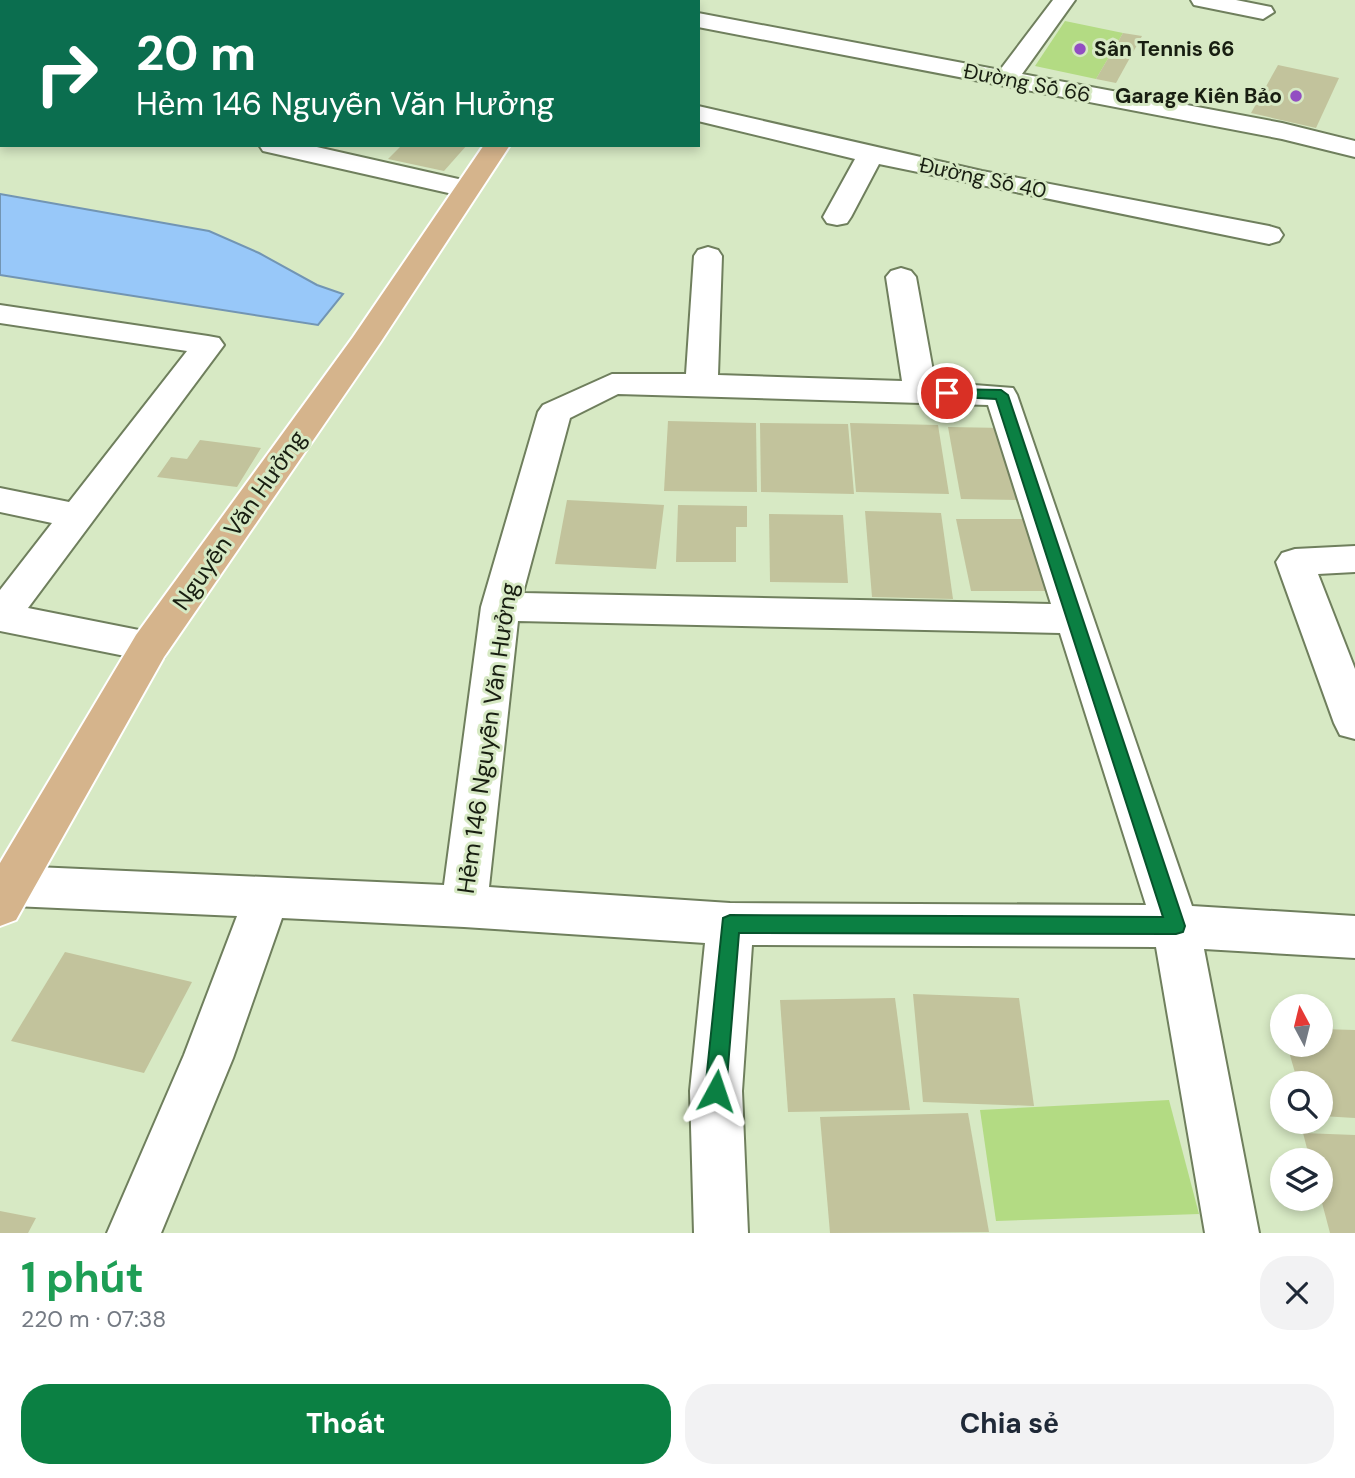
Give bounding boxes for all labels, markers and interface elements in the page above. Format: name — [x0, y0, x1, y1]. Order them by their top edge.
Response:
text: 20 m — [136, 21, 256, 85]
icon: right — [21, 28, 112, 119]
place label: Sân Tennis 66 — [1094, 35, 1235, 63]
marker: Sân Tennis 66 — [1072, 41, 1088, 57]
street label: Đường Số 66 — [961, 57, 1093, 109]
place label: Garage Kiên Bảo — [1115, 82, 1282, 110]
text: Hẻm 146 Nguyễn Văn Hưởng — [136, 83, 555, 125]
marker: Garage Kiên Bảo — [1288, 88, 1304, 104]
street label: Đường Số 40 — [917, 151, 1049, 205]
pin — [917, 363, 977, 423]
icon: arrive — [928, 374, 966, 412]
street label: Nguyễn Văn Hưởng — [165, 424, 313, 616]
street label: Hẻm 146 Nguyễn Văn Hưởng — [450, 580, 524, 896]
north arrow — [1270, 994, 1334, 1057]
map controls — [1270, 994, 1333, 1211]
position arrow — [679, 1054, 753, 1128]
button: search — [1270, 1071, 1333, 1134]
button: layers — [1270, 1148, 1333, 1211]
text: 1 phút — [21, 1250, 144, 1305]
button: close — [1260, 1256, 1334, 1330]
text: 220 m · 07:38 — [21, 1304, 166, 1334]
button: Thoát — [21, 1384, 671, 1464]
button: Chia sẻ — [685, 1384, 1334, 1464]

